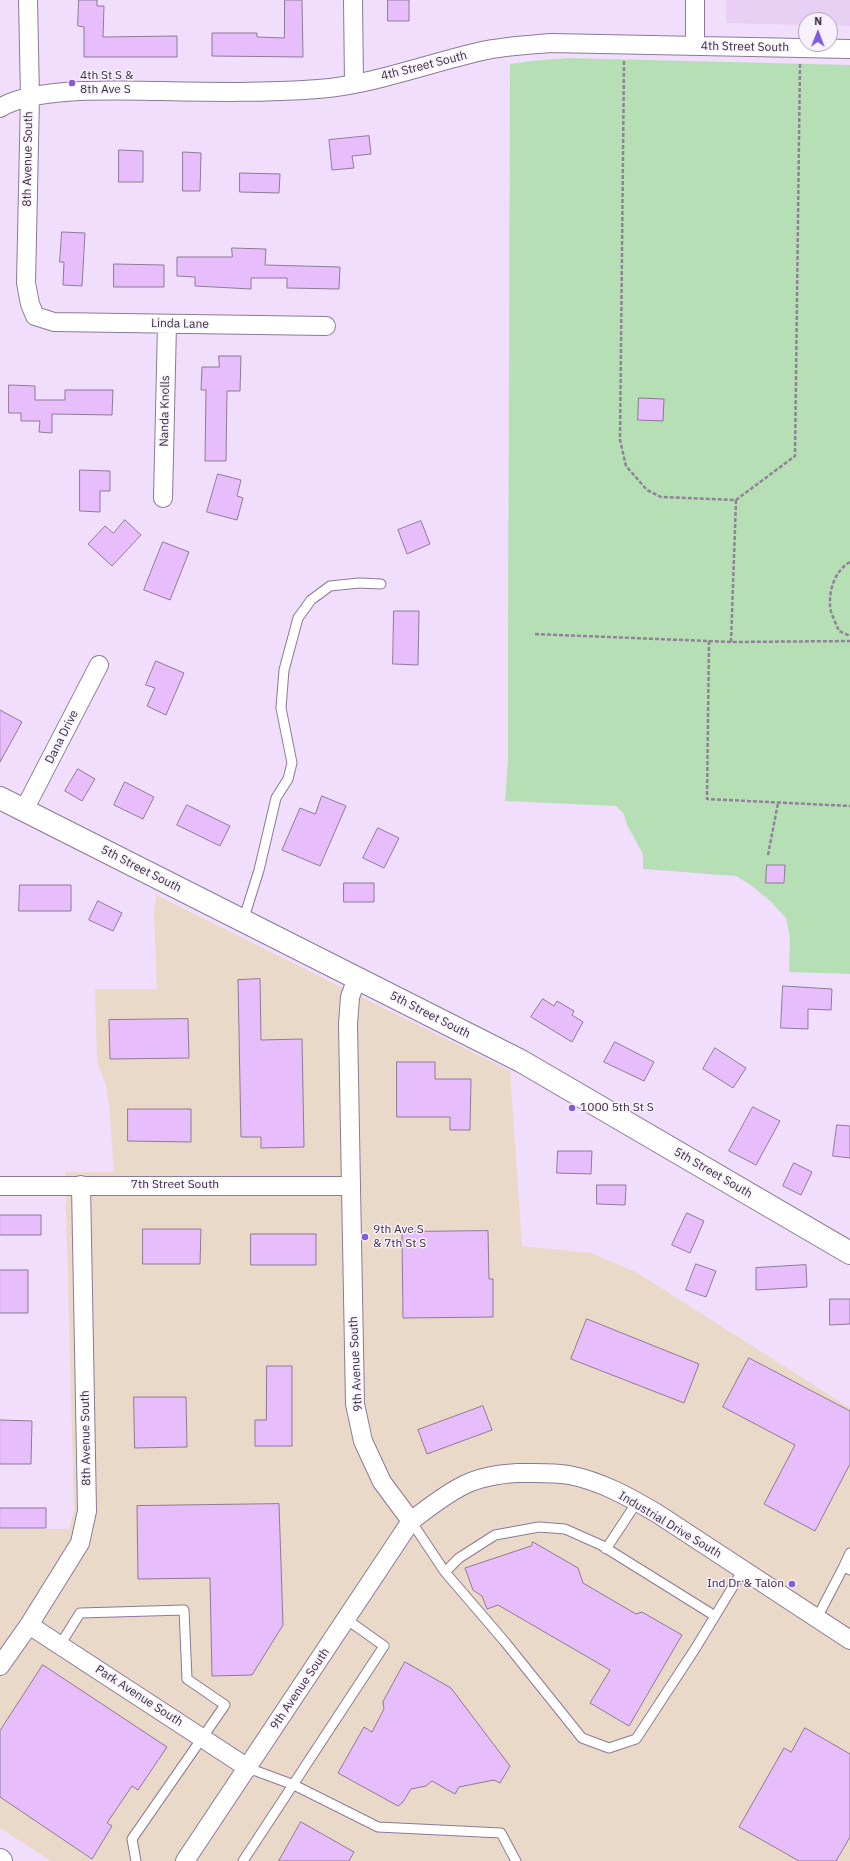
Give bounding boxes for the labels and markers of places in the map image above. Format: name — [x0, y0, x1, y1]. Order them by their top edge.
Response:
place label: 4th St S & 8th Ave S — [80, 69, 133, 97]
marker: 4th St S & 8th Ave S — [67, 78, 77, 88]
place label: 1000 5th St S — [580, 1101, 654, 1115]
marker: 1000 5th St S — [567, 1103, 577, 1113]
place label: 9th Ave S & 7th St S — [373, 1223, 426, 1251]
marker: 9th Ave S & 7th St S — [360, 1232, 370, 1242]
place label: Ind Dr & Talon — [707, 1577, 784, 1591]
marker: Ind Dr & Talon — [787, 1579, 797, 1589]

